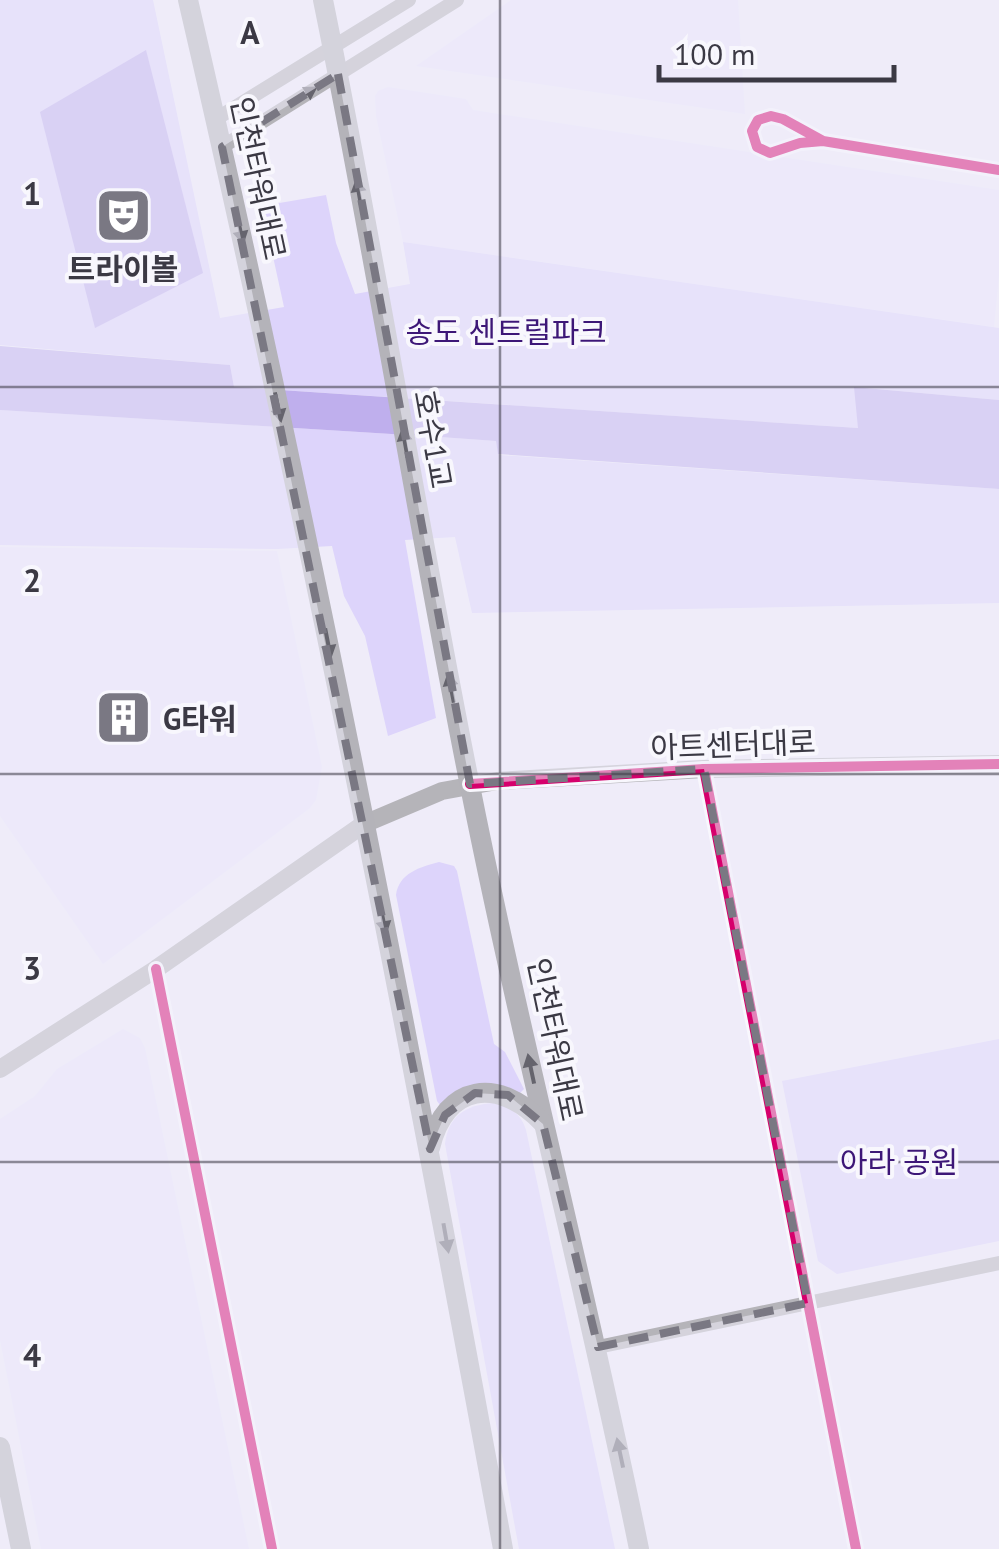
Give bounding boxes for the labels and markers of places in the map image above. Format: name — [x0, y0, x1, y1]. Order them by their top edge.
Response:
theatre icon: 트라이볼 — [93, 185, 153, 245]
place label: 트라이볼 — [68, 249, 178, 288]
building icon: G타워 — [94, 688, 154, 748]
place label: G타워 — [163, 699, 236, 738]

